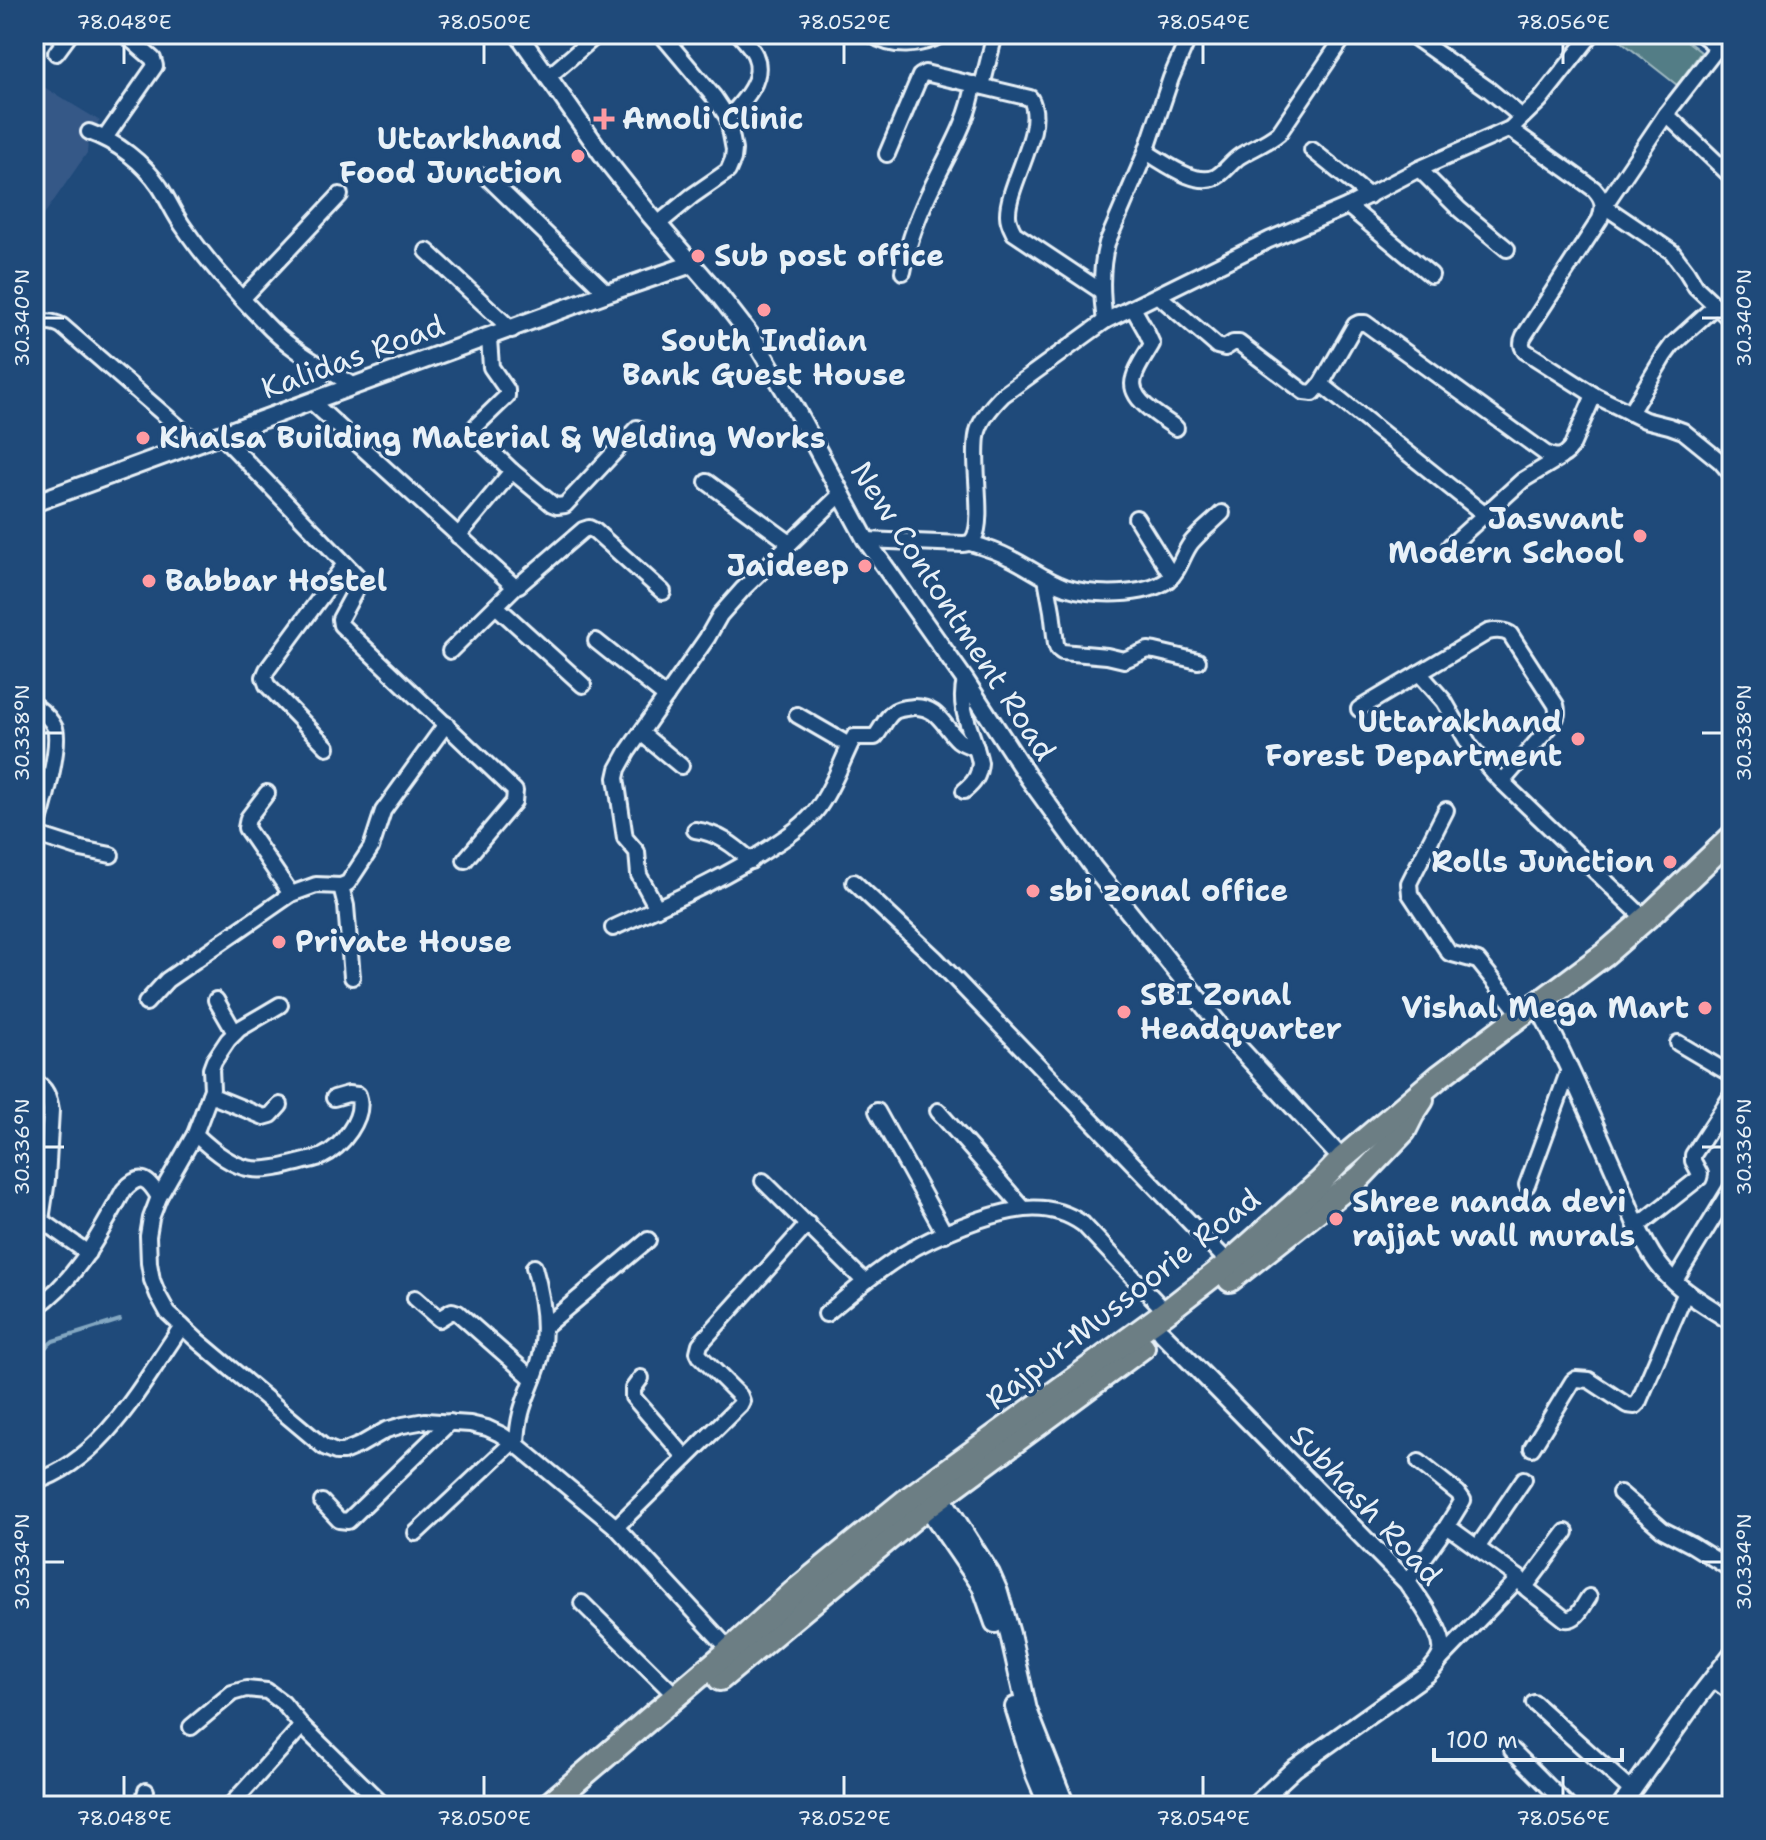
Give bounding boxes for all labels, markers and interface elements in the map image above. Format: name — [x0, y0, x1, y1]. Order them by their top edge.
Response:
text: 78.048°E — [77, 9, 171, 35]
text: 78.050°E — [437, 9, 531, 35]
text: 78.052°E — [798, 9, 890, 35]
text: 78.054°E — [1156, 9, 1250, 35]
text: 78.056°E — [1516, 9, 1610, 35]
place label: Amoli Clinic — [622, 98, 804, 139]
marker: Amoli Clinic — [593, 108, 615, 130]
place label: Uttarkhand Food Junction — [339, 118, 562, 193]
marker: Uttarkhand Food Junction — [569, 147, 587, 165]
place label: Sub post office — [714, 235, 944, 276]
marker: Sub post office — [689, 247, 707, 265]
text: 30.340°N — [9, 269, 35, 367]
text: 30.340°N — [1731, 269, 1757, 367]
marker: South Indian Bank Guest House — [755, 301, 773, 319]
street label: Kalidas Road — [256, 304, 450, 409]
place label: South Indian Bank Guest House — [622, 320, 906, 395]
place label: Khalsa Building Material & Welding Works — [159, 417, 826, 458]
marker: Khalsa Building Material & Welding Works — [134, 429, 152, 447]
street label: New Contontment Road — [841, 453, 1066, 768]
place label: Jaswant Modern School — [1388, 498, 1624, 573]
marker: Jaswant Modern School — [1631, 527, 1649, 545]
place label: Jaideep — [726, 545, 849, 586]
marker: Jaideep — [856, 557, 874, 575]
place label: Babbar Hostel — [165, 560, 387, 601]
marker: Babbar Hostel — [140, 572, 158, 590]
text: 30.338°N — [9, 684, 35, 782]
text: 30.338°N — [1731, 684, 1757, 782]
place label: Uttarakhand Forest Department — [1265, 701, 1562, 776]
marker: Uttarakhand Forest Department — [1569, 730, 1587, 748]
place label: Rolls Junction — [1431, 841, 1654, 882]
marker: Rolls Junction — [1661, 853, 1679, 871]
place label: sbi zonal office — [1049, 870, 1288, 911]
marker: sbi zonal office — [1024, 882, 1042, 900]
place label: Private House — [295, 921, 512, 962]
marker: Private House — [270, 933, 288, 951]
place label: SBI Zonal Headquarter — [1140, 974, 1342, 1049]
place label: Vishal Mega Mart — [1401, 987, 1689, 1028]
marker: Vishal Mega Mart — [1696, 999, 1714, 1017]
marker: SBI Zonal Headquarter — [1115, 1003, 1133, 1021]
text: 30.336°N — [9, 1098, 35, 1196]
text: 30.336°N — [1731, 1098, 1757, 1196]
street label: Rajpur-Mussoorie Road — [977, 1178, 1269, 1419]
place label: Shree nanda devi rajjat wall murals — [1352, 1181, 1635, 1256]
marker: Shree nanda devi rajjat wall murals — [1327, 1210, 1345, 1228]
street label: Subhash Road — [1281, 1415, 1452, 1594]
text: 30.334°N — [9, 1514, 35, 1610]
text: 30.334°N — [1731, 1514, 1757, 1610]
scale bar — [1434, 1712, 1622, 1762]
text: 100 m — [1446, 1724, 1518, 1756]
text: 78.048°E — [77, 1805, 171, 1831]
text: 78.050°E — [437, 1805, 531, 1831]
text: 78.052°E — [798, 1805, 890, 1831]
text: 78.054°E — [1156, 1805, 1250, 1831]
text: 78.056°E — [1516, 1805, 1610, 1831]

